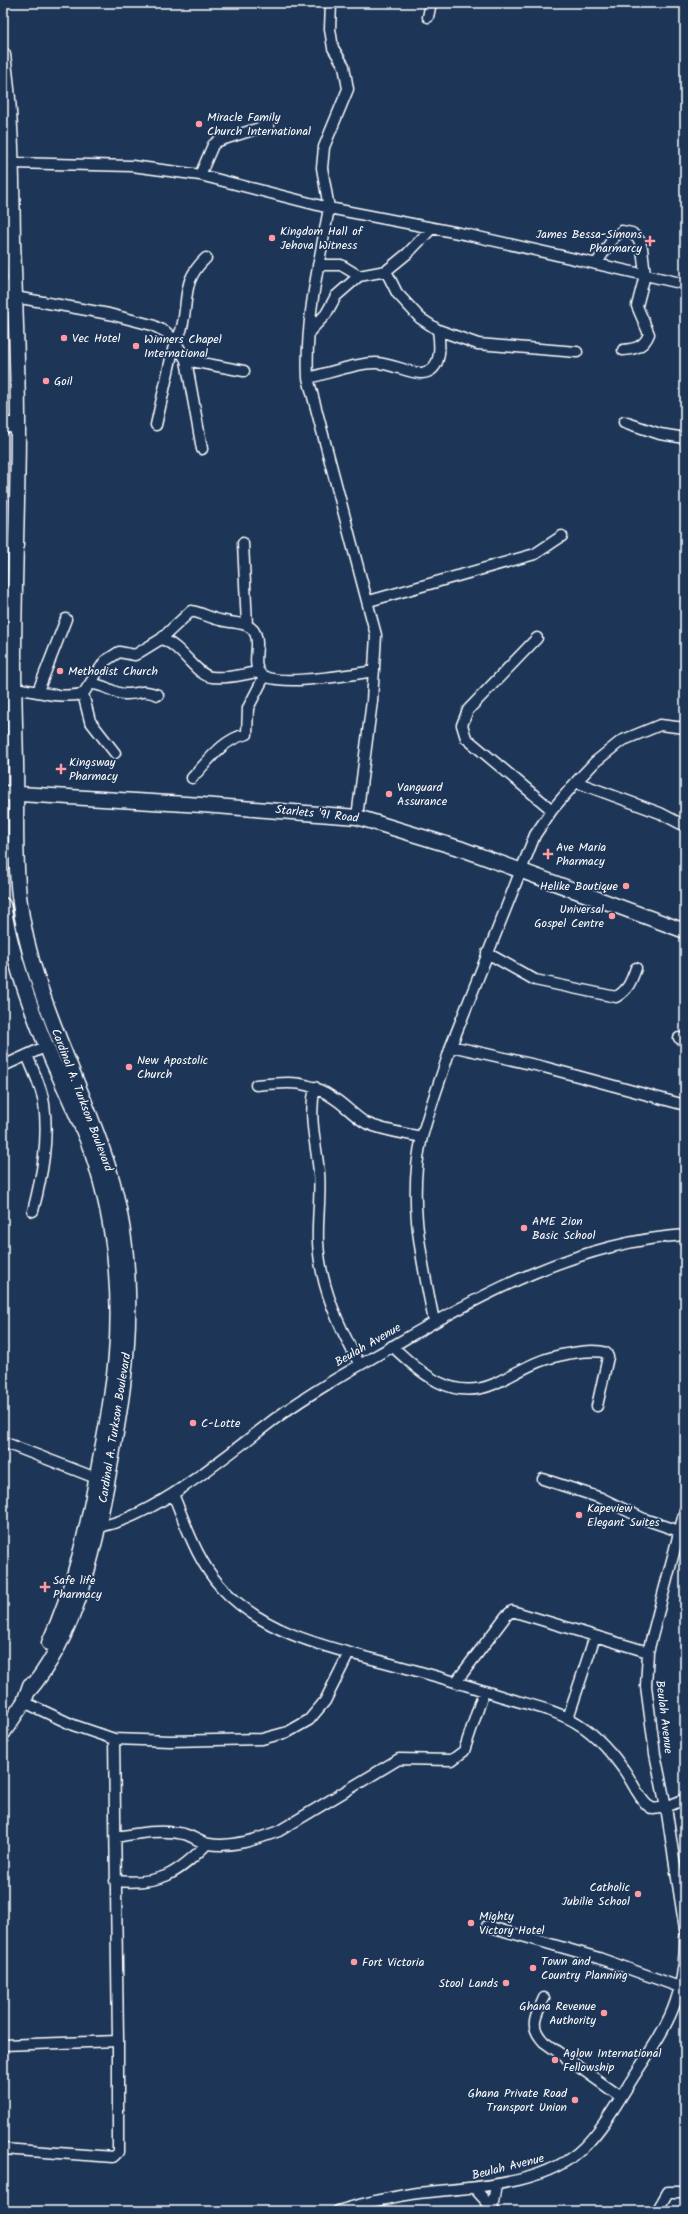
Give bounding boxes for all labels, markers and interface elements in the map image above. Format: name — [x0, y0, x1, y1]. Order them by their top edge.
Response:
place label: Miracle Family Church International — [207, 108, 311, 141]
marker: Miracle Family Church International — [194, 119, 204, 129]
place label: Kingdom Hall of Jehova Witness — [280, 222, 364, 255]
place label: James Bessa-Simons Pharmarcy — [536, 225, 642, 258]
marker: Kingdom Hall of Jehova Witness — [267, 233, 277, 243]
marker: James Bessa-Simons Pharmarcy — [645, 236, 655, 246]
place label: Vec Hotel — [72, 329, 120, 348]
place label: Winners Chapel International — [144, 330, 222, 363]
marker: Vec Hotel — [59, 333, 69, 343]
marker: Winners Chapel International — [131, 341, 141, 351]
place label: Goil — [54, 372, 73, 391]
marker: Goil — [41, 376, 51, 386]
place label: Methodist Church — [68, 662, 158, 681]
marker: Methodist Church — [55, 666, 65, 676]
place label: Kingsway Pharmacy — [69, 753, 118, 786]
marker: Kingsway Pharmacy — [56, 764, 66, 774]
place label: Vanguard Assurance — [397, 778, 448, 811]
marker: Vanguard Assurance — [384, 789, 394, 799]
street label: Starlets '91 Road — [274, 800, 361, 828]
place label: Ave Maria Pharmacy — [556, 838, 606, 871]
marker: Ave Maria Pharmacy — [543, 849, 553, 859]
place label: Helike Boutique — [540, 877, 619, 896]
marker: Helike Boutique — [621, 881, 631, 891]
place label: Universal Gospel Centre — [534, 900, 605, 933]
marker: Universal Gospel Centre — [607, 911, 617, 921]
street label: Cardinal A. Turkson Boulevard — [46, 1026, 118, 1175]
place label: New Apostolic Church — [137, 1051, 208, 1084]
marker: New Apostolic Church — [124, 1062, 134, 1072]
place label: AME Zion Basic School — [532, 1212, 595, 1245]
marker: AME Zion Basic School — [519, 1223, 529, 1233]
street label: Beulah Avenue — [331, 1318, 405, 1372]
street label: Cardinal A. Turkson Boulevard — [94, 1351, 136, 1504]
place label: C-Lotte — [201, 1414, 241, 1433]
marker: C-Lotte — [188, 1418, 198, 1428]
place label: Kapeview Elegant Suites — [587, 1499, 660, 1532]
marker: Kapeview Elegant Suites — [574, 1510, 584, 1520]
place label: Safe life Pharmacy — [53, 1571, 102, 1604]
marker: Safe life Pharmacy — [40, 1582, 50, 1592]
street label: Beulah Avenue — [650, 1679, 678, 1755]
place label: Catholic Jubilie School — [561, 1878, 630, 1911]
marker: Catholic Jubilie School — [633, 1889, 643, 1899]
place label: Mighty Victory Hotel — [479, 1907, 545, 1940]
marker: Mighty Victory Hotel — [466, 1918, 476, 1928]
place label: Town and Country Planning — [541, 1952, 628, 1985]
place label: Fort Victoria — [362, 1953, 425, 1972]
marker: Fort Victoria — [349, 1957, 359, 1967]
marker: Town and Country Planning — [528, 1963, 538, 1973]
place label: Stool Lands — [439, 1974, 498, 1993]
marker: Stool Lands — [501, 1978, 511, 1988]
place label: Ghana Revenue Authority — [519, 1997, 597, 2030]
marker: Ghana Revenue Authority — [599, 2008, 609, 2018]
place label: Aglow International Fellowship — [563, 2044, 661, 2077]
marker: Aglow International Fellowship — [550, 2055, 560, 2065]
place label: Ghana Private Road Transport Union — [468, 2084, 568, 2117]
marker: Ghana Private Road Transport Union — [570, 2095, 580, 2105]
street label: Beulah Avenue — [470, 2149, 547, 2185]

